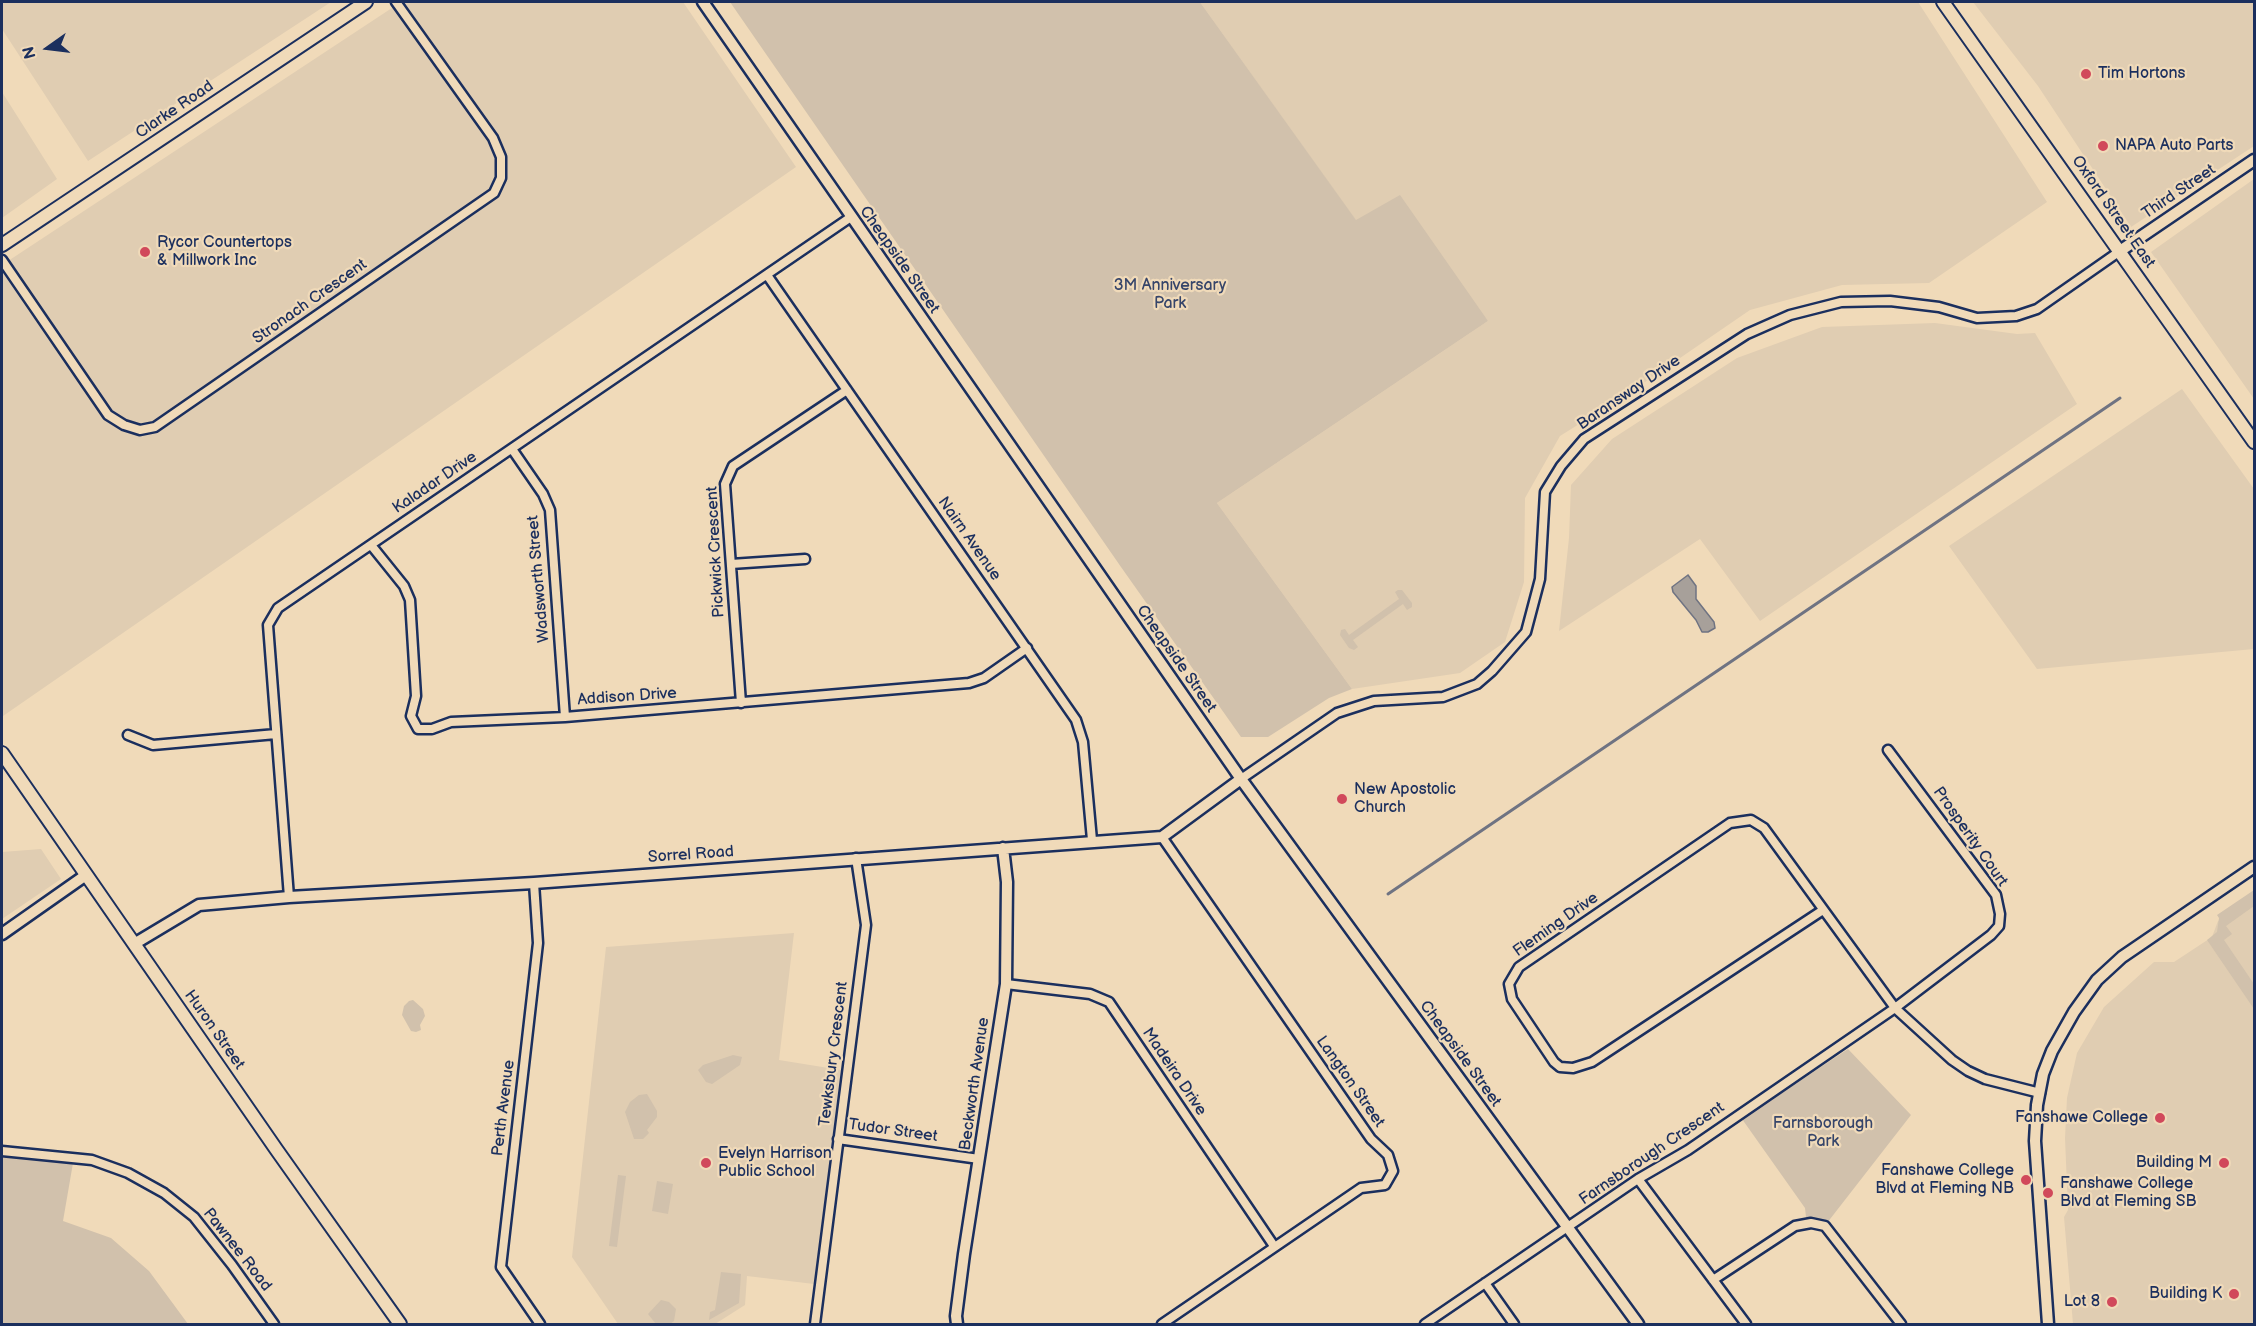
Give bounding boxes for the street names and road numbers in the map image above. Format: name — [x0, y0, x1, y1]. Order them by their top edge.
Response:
street label: Clarke Road — [132, 77, 218, 143]
street label: Oxford Street East — [2067, 152, 2159, 272]
street label: Third Street — [2139, 160, 2219, 224]
street label: Cheapside Street — [855, 203, 943, 317]
street label: Stronach Crescent — [249, 255, 371, 349]
street label: Baransway Drive — [1574, 351, 1684, 435]
street label: Kaladar Drive — [389, 448, 481, 518]
street label: Pickwick Crescent — [703, 486, 729, 618]
street label: Nairn Avenue — [933, 493, 1005, 585]
street label: Wadsworth Street — [524, 515, 554, 643]
street label: Cheapside Street — [1132, 602, 1220, 716]
street label: Addison Drive — [577, 684, 677, 710]
street label: Prosperity Court — [1928, 783, 2012, 891]
street label: Sorrel Road — [647, 842, 735, 868]
street label: Fleming Drive — [1510, 889, 1602, 961]
street label: Tewksbury Crescent — [816, 980, 852, 1128]
street label: Huron Street — [180, 987, 248, 1073]
street label: Cheapside Street — [1415, 997, 1505, 1111]
street label: Beckworth Avenue — [956, 1016, 994, 1152]
street label: Madeira Drive — [1138, 1024, 1210, 1120]
street label: Langton Street — [1311, 1033, 1389, 1131]
street label: Perth Avenue — [489, 1059, 519, 1157]
street label: Farnsborough Crescent — [1576, 1098, 1728, 1210]
street label: Tudor Street — [847, 1115, 939, 1147]
street label: Pawnee Road — [199, 1205, 275, 1295]

